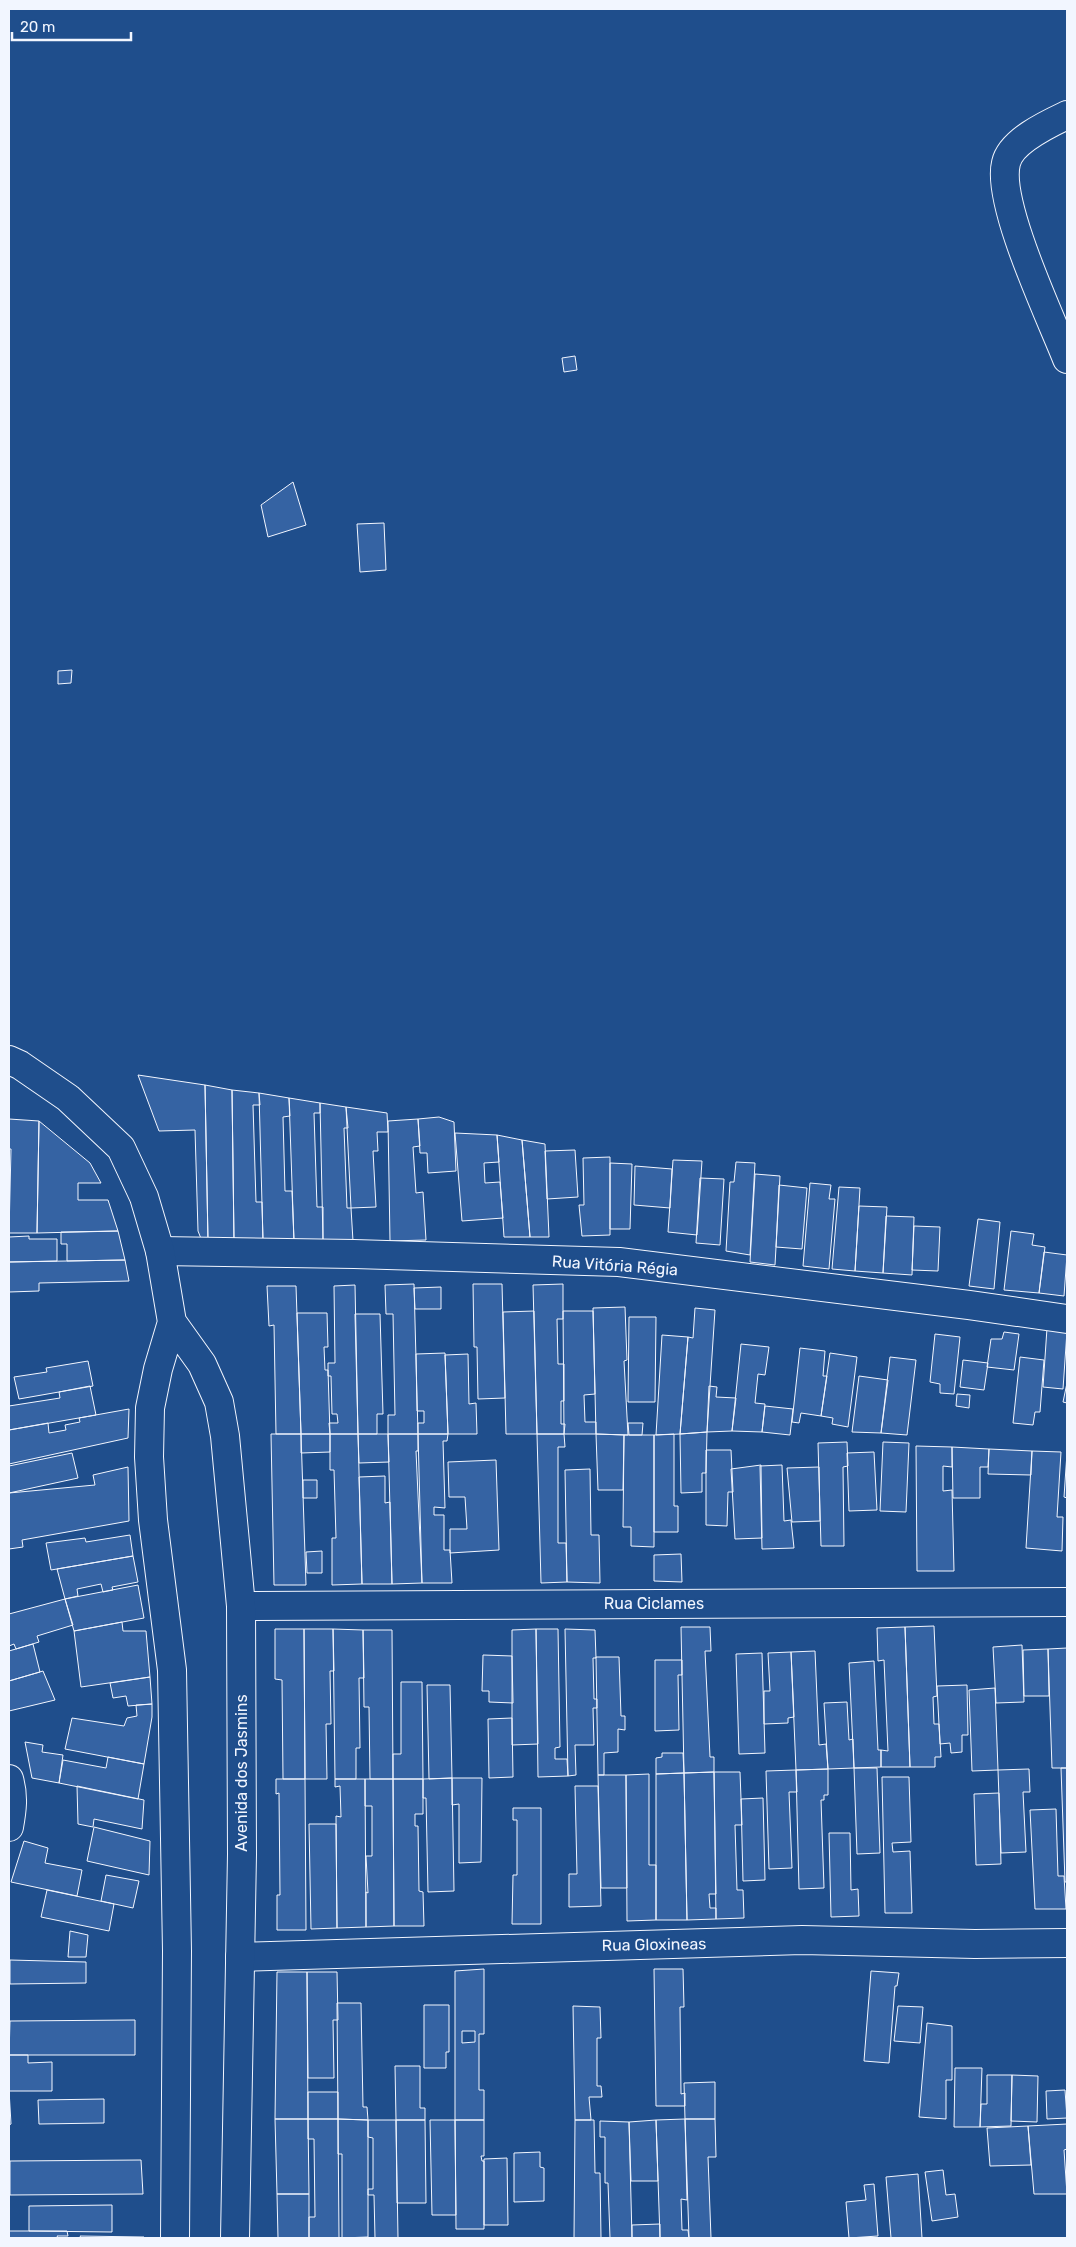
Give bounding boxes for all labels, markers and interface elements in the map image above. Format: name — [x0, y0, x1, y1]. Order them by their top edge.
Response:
scale bar — [12, 10, 131, 42]
text: 20 m — [20, 18, 55, 36]
street label: Rua Vitória Régia — [551, 1252, 679, 1279]
street label: Rua Ciclames — [604, 1594, 704, 1613]
street label: Avenida dos Jasmins — [232, 1694, 251, 1852]
street label: Rua Gloxineas — [601, 1934, 707, 1955]

